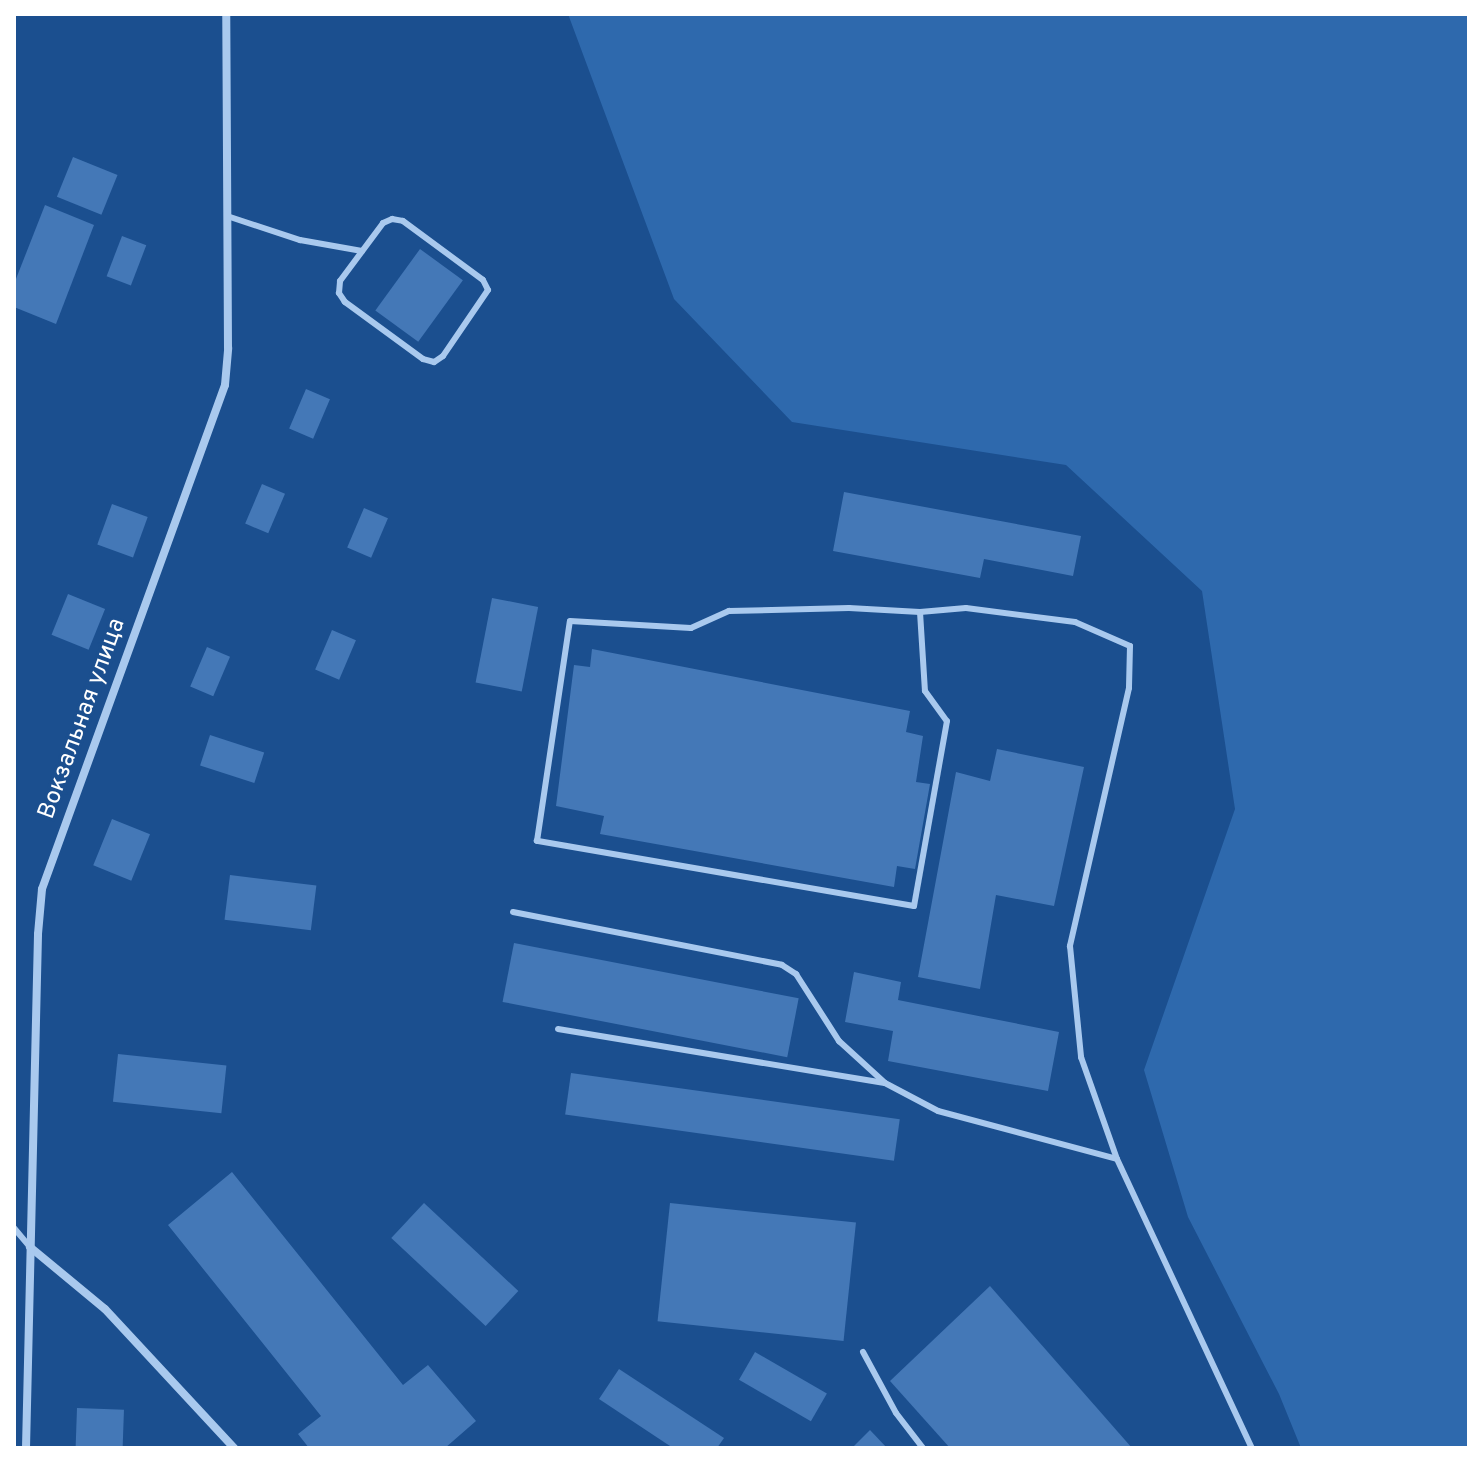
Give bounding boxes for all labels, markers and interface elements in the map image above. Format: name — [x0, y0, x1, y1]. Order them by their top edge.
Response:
street label: Вокзальная улица — [33, 615, 133, 823]

